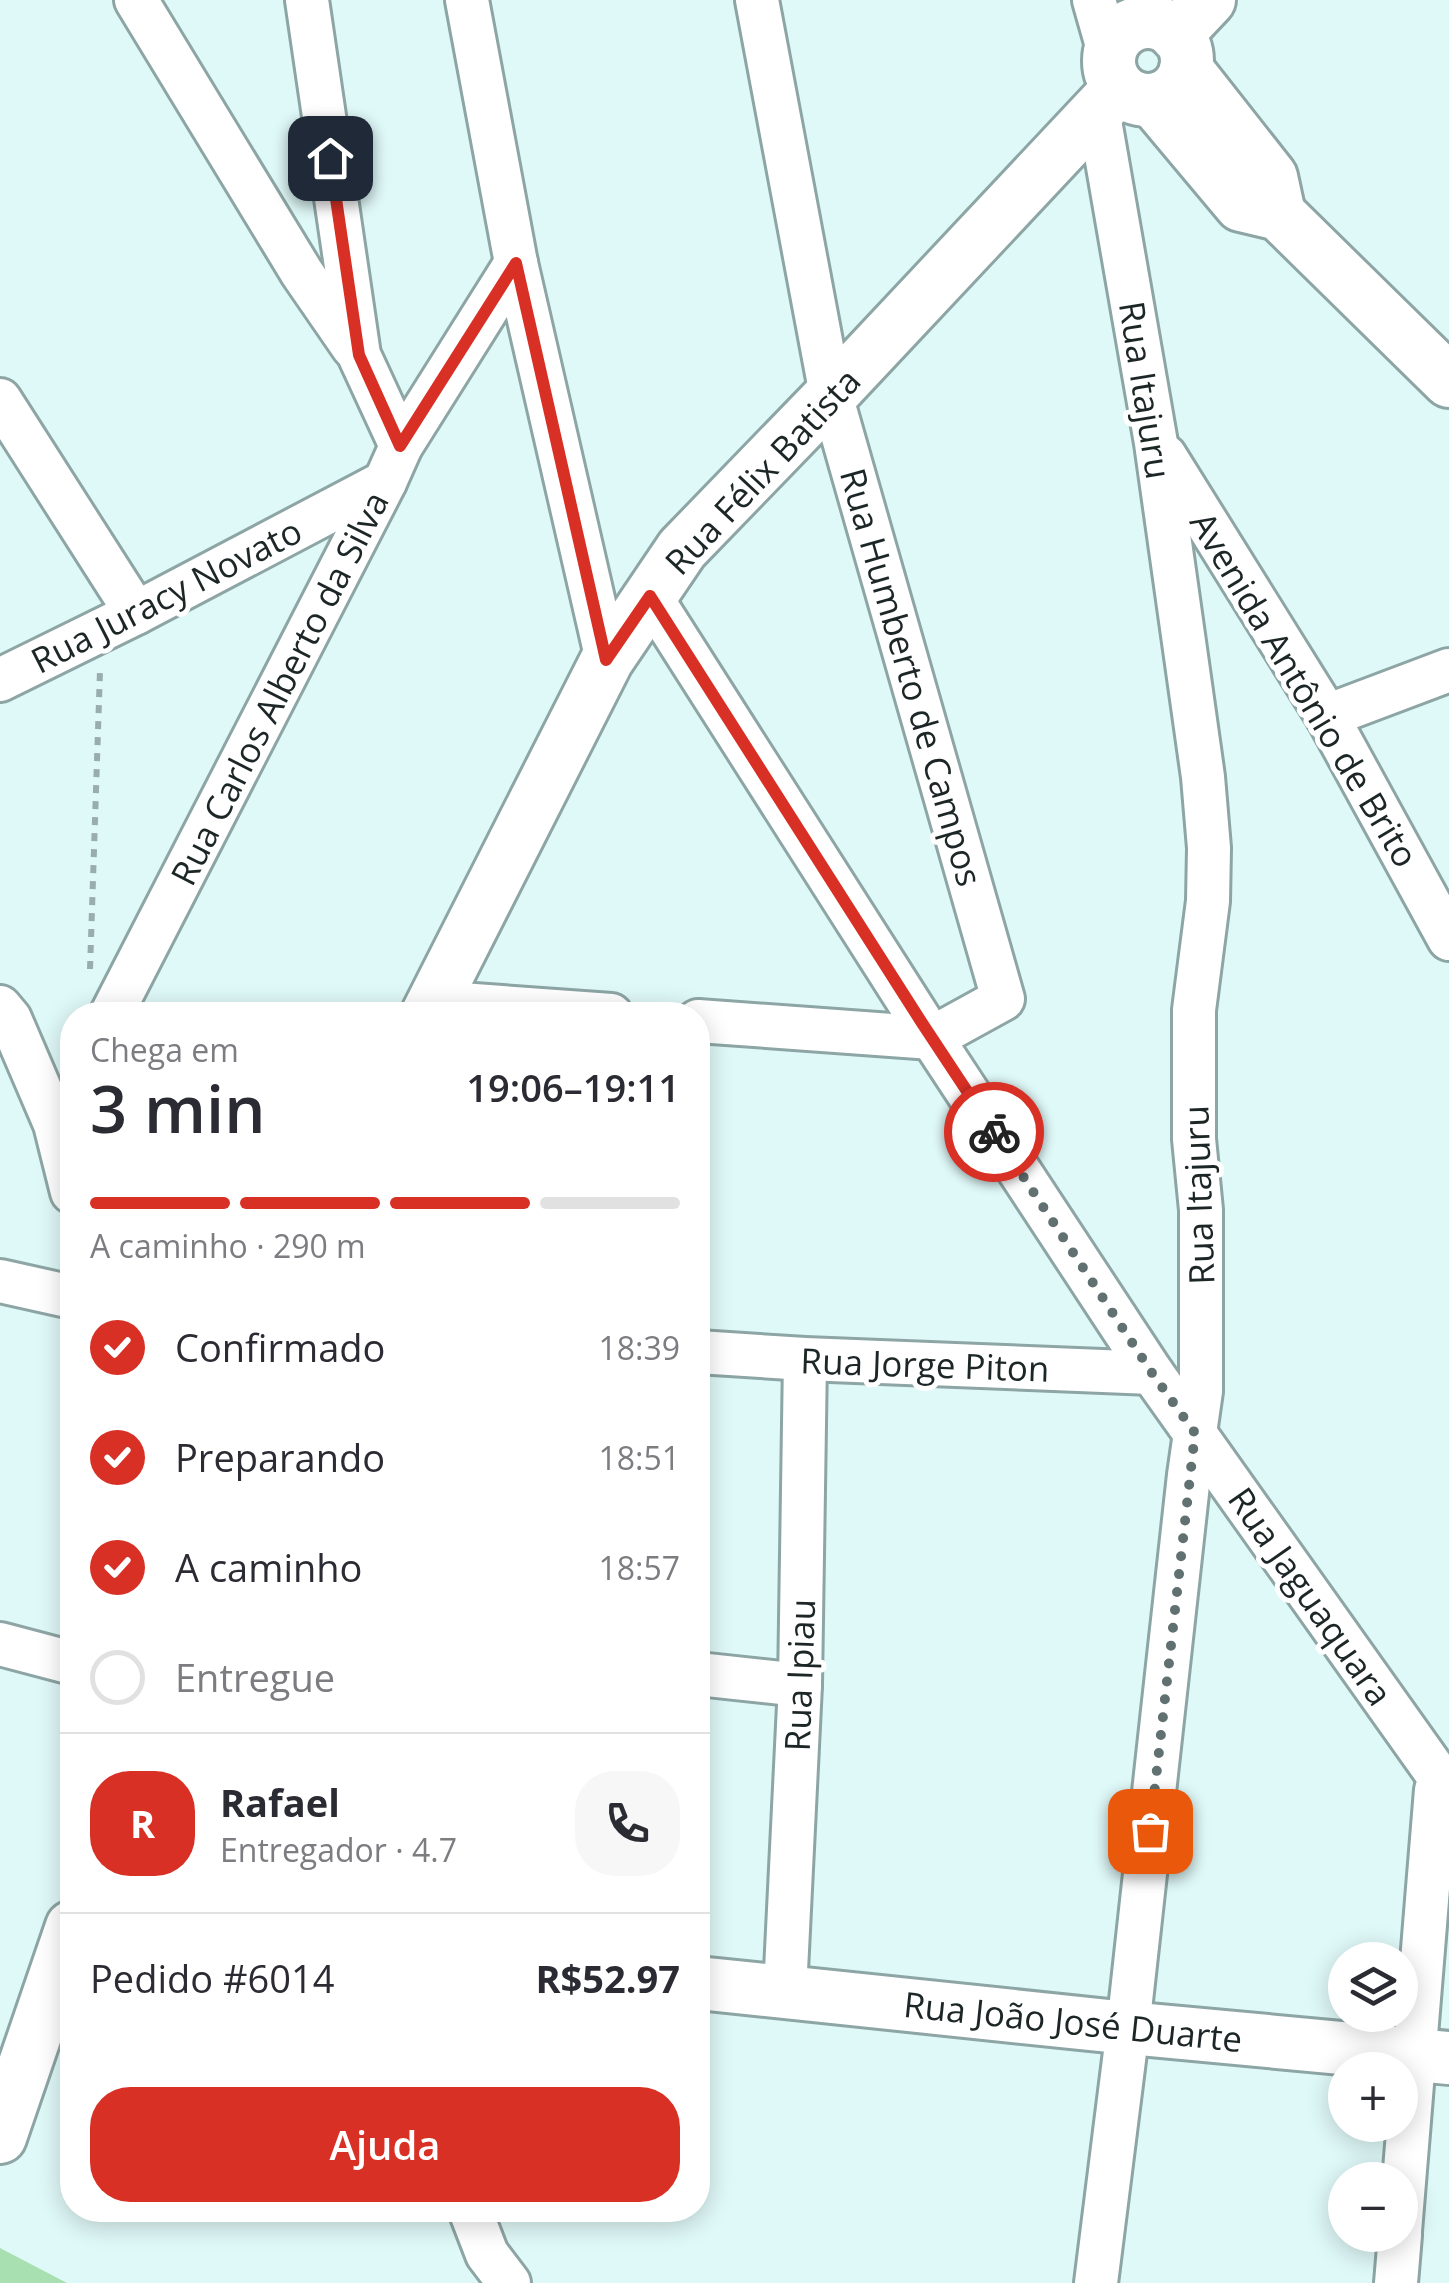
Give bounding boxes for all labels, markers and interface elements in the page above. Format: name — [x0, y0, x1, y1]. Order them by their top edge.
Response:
pin — [288, 116, 373, 201]
icon: home — [303, 131, 358, 186]
street label: Rua Itajuru — [1109, 298, 1183, 482]
street label: Rua Félix Batista — [654, 358, 870, 584]
street label: Rua Humberto de Campos — [830, 463, 994, 891]
street label: Rua Carlos Alberto da Silva — [159, 483, 399, 893]
street label: Avenida Antônio de Brito — [1180, 503, 1430, 875]
street label: Rua Juracy Novato — [23, 507, 309, 683]
text: Chega em — [90, 1028, 239, 1071]
text: 19:06–19:11 — [466, 1061, 680, 1113]
text: 3 min — [90, 1064, 265, 1152]
courier — [944, 1082, 1044, 1182]
icon: bike — [967, 1105, 1022, 1160]
street label: Rua Itajuru — [1171, 1105, 1225, 1285]
text: A caminho · 290 m — [90, 1224, 366, 1267]
icon: check — [90, 1320, 145, 1375]
text: Confirmado — [175, 1321, 385, 1373]
text: 18:39 — [598, 1326, 680, 1369]
street label: Rua Jorge Piton — [800, 1336, 1050, 1392]
icon: check — [90, 1430, 145, 1485]
text: Preparando — [175, 1431, 385, 1483]
text: 18:51 — [598, 1436, 680, 1479]
street label: Rua Jaguaquara — [1218, 1477, 1404, 1715]
icon: check — [90, 1540, 145, 1595]
text: A caminho — [175, 1541, 362, 1593]
text: 18:57 — [598, 1546, 680, 1589]
street label: Rua Ipiau — [773, 1598, 825, 1752]
text: Entregue — [175, 1651, 335, 1703]
button: phone — [575, 1771, 680, 1876]
text: Rafael — [220, 1776, 340, 1828]
pin — [1108, 1789, 1193, 1874]
text: R — [130, 1797, 155, 1849]
icon: bag — [1123, 1804, 1178, 1859]
text: Entregador · 4.7 — [220, 1828, 457, 1871]
map controls — [1328, 1942, 1418, 2252]
button: layers — [1328, 1942, 1418, 2032]
text: Pedido #6014 — [90, 1952, 334, 2004]
text: R$52.97 — [535, 1952, 680, 2004]
street label: Rua João José Duarte — [901, 1980, 1245, 2062]
button: + — [1328, 2052, 1418, 2142]
button: Ajuda — [90, 2087, 680, 2202]
button: − — [1328, 2162, 1418, 2252]

